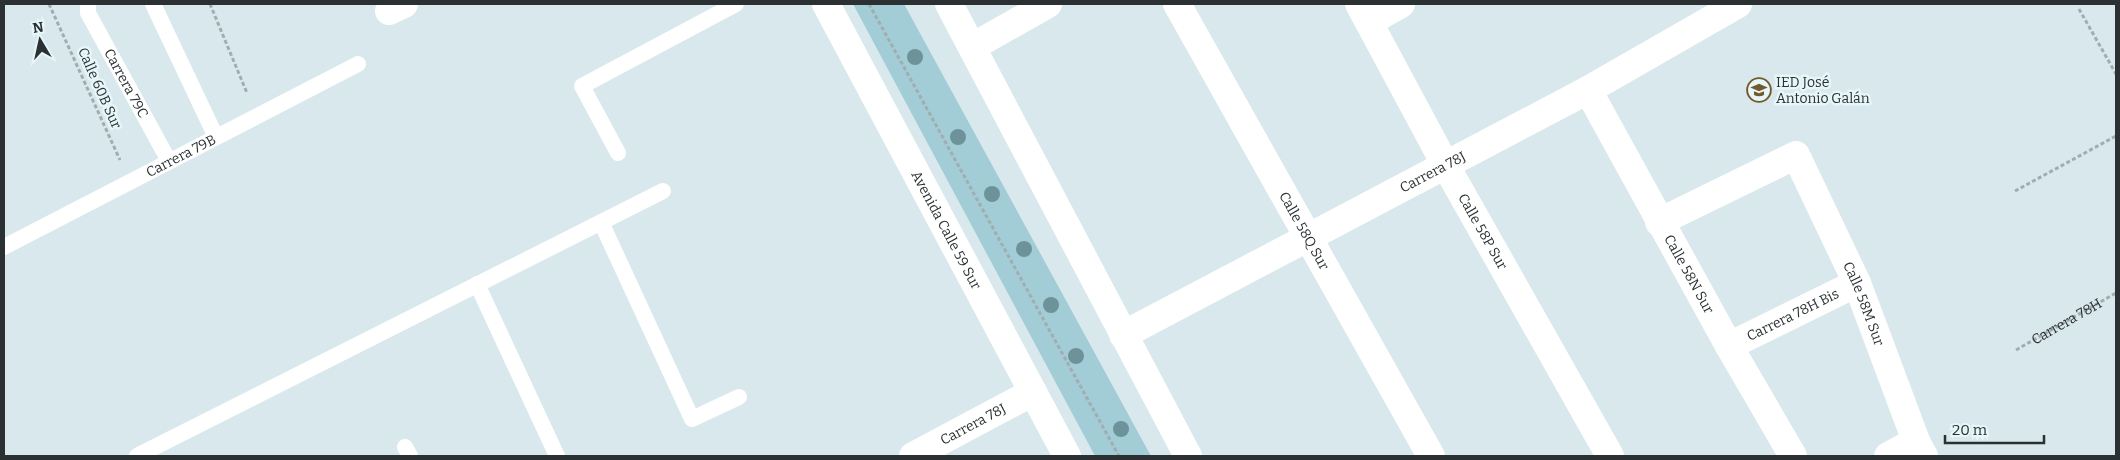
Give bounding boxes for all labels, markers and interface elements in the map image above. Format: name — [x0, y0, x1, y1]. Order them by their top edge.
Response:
north arrow — [15, 15, 65, 65]
text: N — [31, 18, 45, 37]
street label: Calle 60B Sur — [74, 45, 125, 131]
street label: Carrera 79C — [100, 46, 152, 121]
place label: IED José Antonio Galán — [1776, 74, 1870, 107]
school or university icon: IED José Antonio Galán — [1746, 77, 1772, 103]
street label: Carrera 79B — [143, 131, 219, 181]
street label: Carrera 78J — [1397, 148, 1469, 197]
street label: Avenida Calle 59 Sur — [907, 168, 985, 292]
street label: Calle 58Q Sur — [1275, 189, 1333, 273]
street label: Calle 58P Sur — [1454, 191, 1511, 273]
street label: Calle 58N Sur — [1660, 232, 1717, 317]
street label: Calle 58M Sur — [1839, 259, 1888, 348]
street label: Carrera 78H Bis — [1744, 285, 1842, 345]
street label: Carrera 78H — [2028, 295, 2105, 348]
street label: Carrera 78J — [937, 400, 1009, 449]
scale bar — [1945, 412, 2044, 444]
text: 20 m — [1952, 421, 1988, 439]

